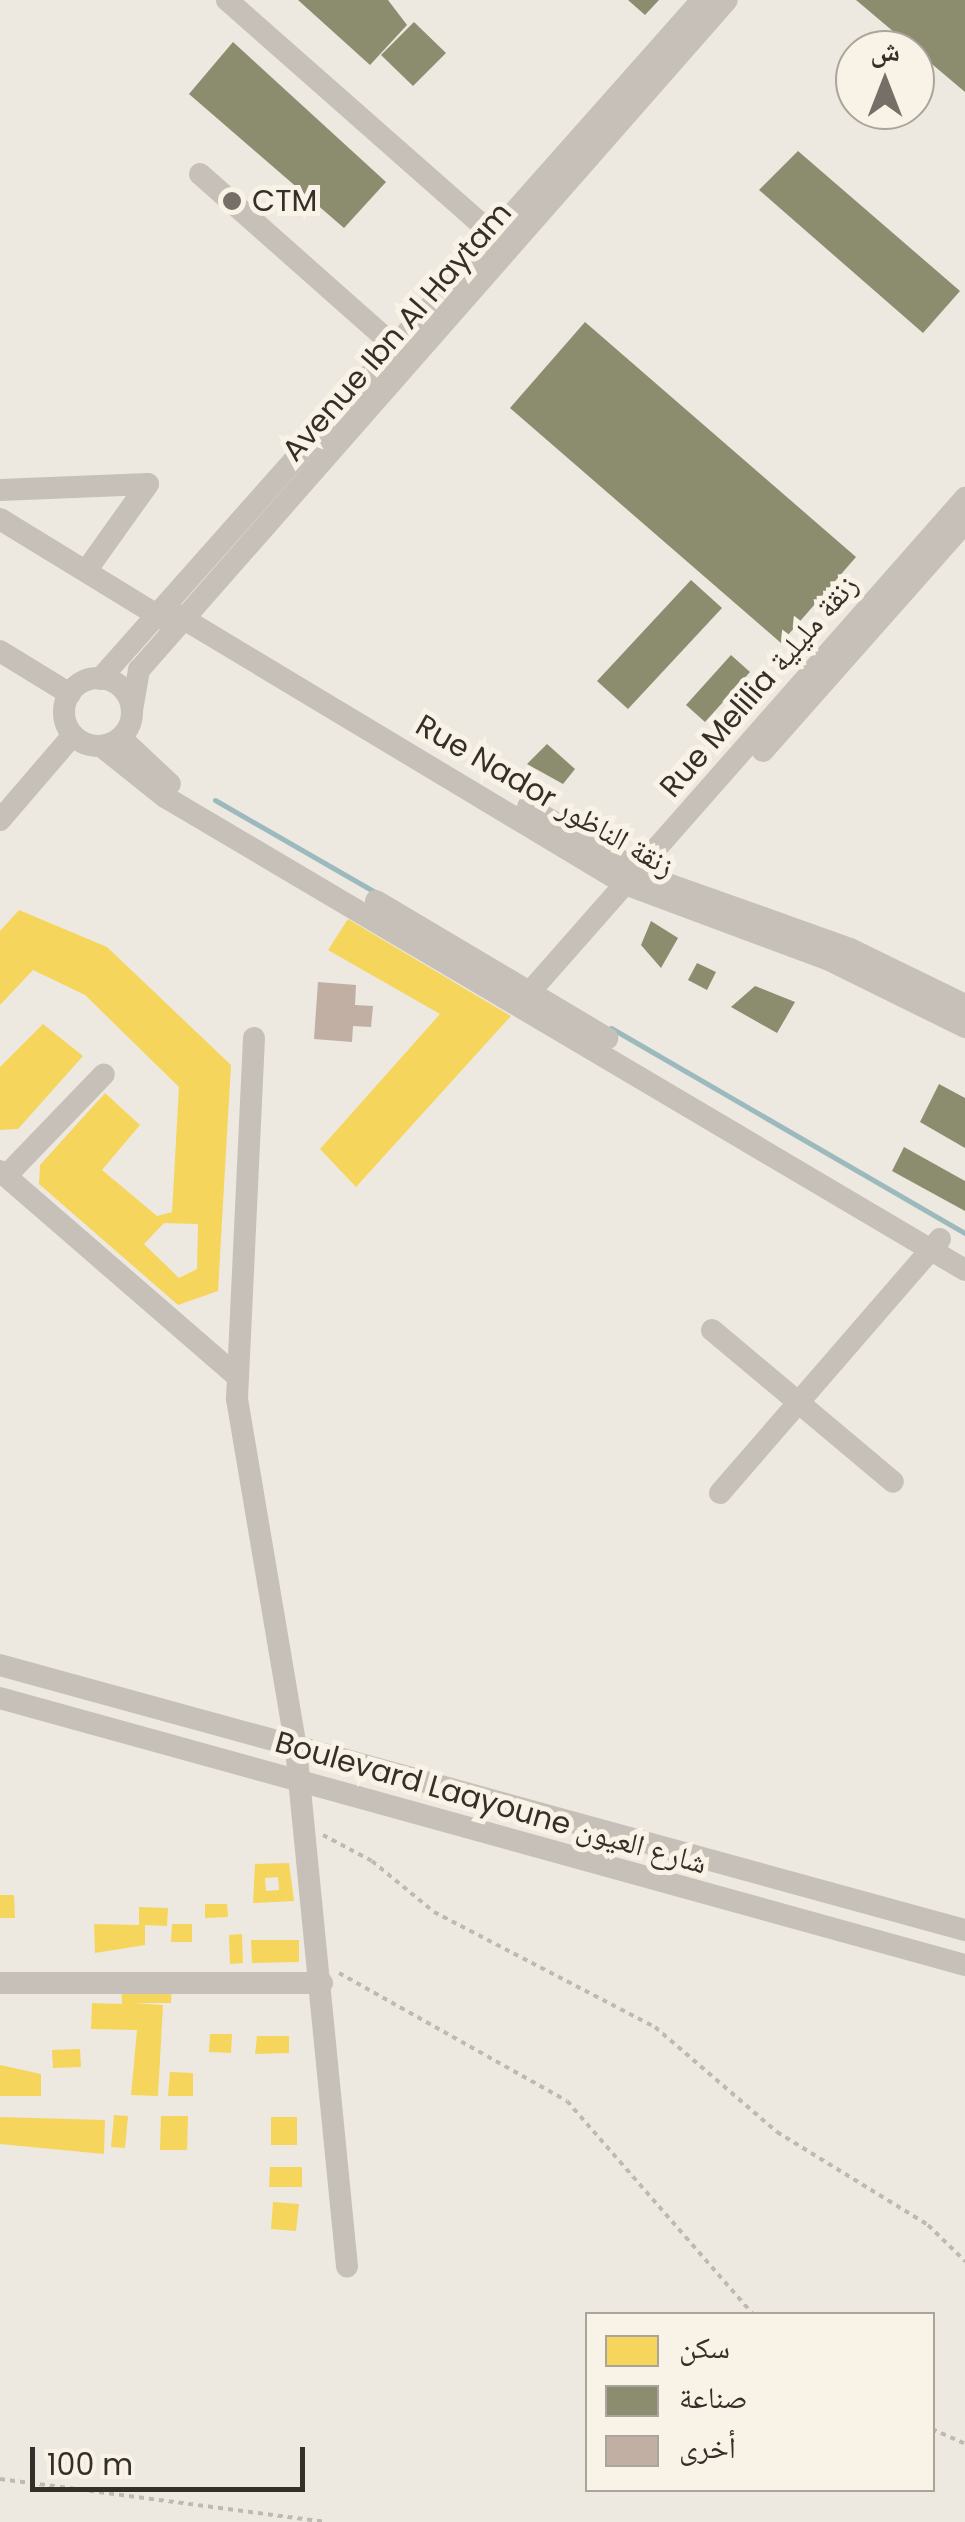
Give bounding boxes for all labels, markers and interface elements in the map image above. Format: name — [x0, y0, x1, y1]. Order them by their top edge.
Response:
north arrow — [835, 30, 935, 130]
text: ش — [870, 32, 900, 71]
place label: CTM — [252, 183, 317, 219]
marker: CTM — [221, 190, 243, 212]
street label: Avenue Ibn Al Haytam — [275, 195, 519, 469]
street label: Rue Melilia زنقة مليلية — [653, 567, 865, 805]
street label: Rue Nador زنقة الناظور — [409, 707, 681, 885]
street label: Boulevard Laayoune شارع العيون — [271, 1724, 711, 1882]
legend — [585, 2312, 935, 2492]
text: سكن — [679, 2326, 730, 2369]
text: صناعة — [679, 2376, 748, 2419]
text: أخرى — [679, 2426, 736, 2469]
scale bar — [35, 2427, 310, 2489]
text: 100 m — [47, 2443, 133, 2486]

